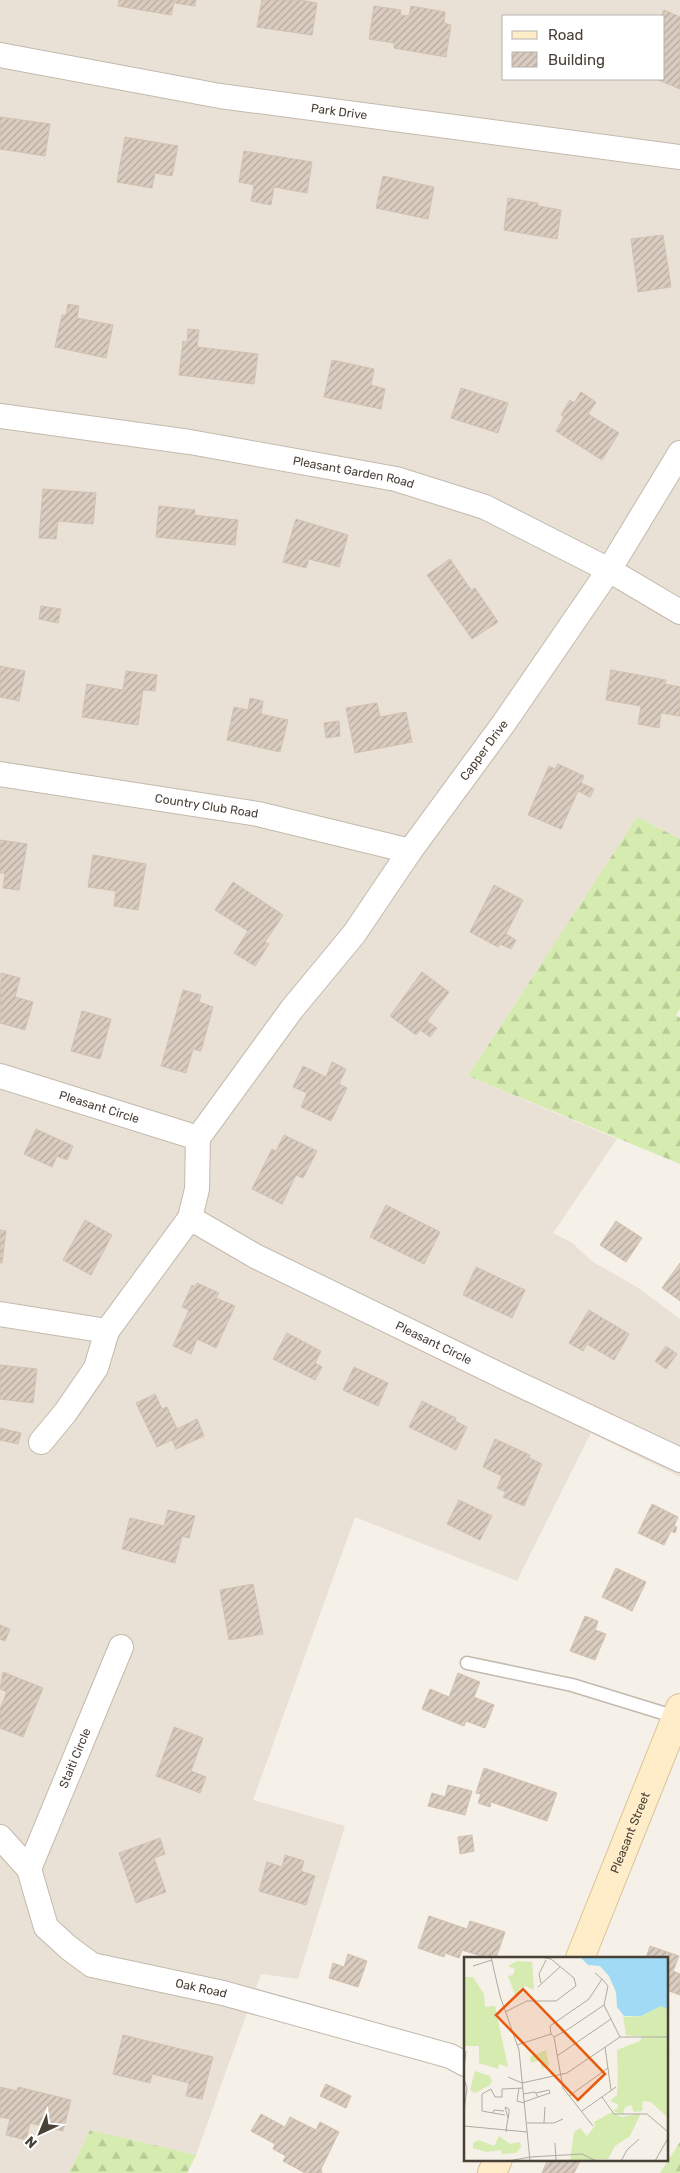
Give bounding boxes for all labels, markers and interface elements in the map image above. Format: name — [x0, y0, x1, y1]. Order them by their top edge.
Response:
legend — [502, 15, 665, 80]
text: Road — [548, 26, 584, 44]
text: Building — [548, 51, 605, 69]
street label: Park Drive — [310, 101, 368, 123]
street label: Pleasant Garden Road — [292, 454, 416, 491]
street label: Capper Drive — [457, 717, 511, 783]
street label: Country Club Road — [154, 791, 259, 821]
street label: Pleasant Circle — [57, 1088, 141, 1126]
street label: Pleasant Circle — [393, 1318, 474, 1368]
street label: Staiti Circle — [56, 1726, 94, 1790]
street label: Pleasant Street — [608, 1790, 653, 1875]
inset map — [464, 1957, 668, 2160]
street label: Oak Road — [174, 1976, 229, 2001]
north arrow — [15, 2108, 65, 2158]
text: N — [22, 2132, 41, 2152]

